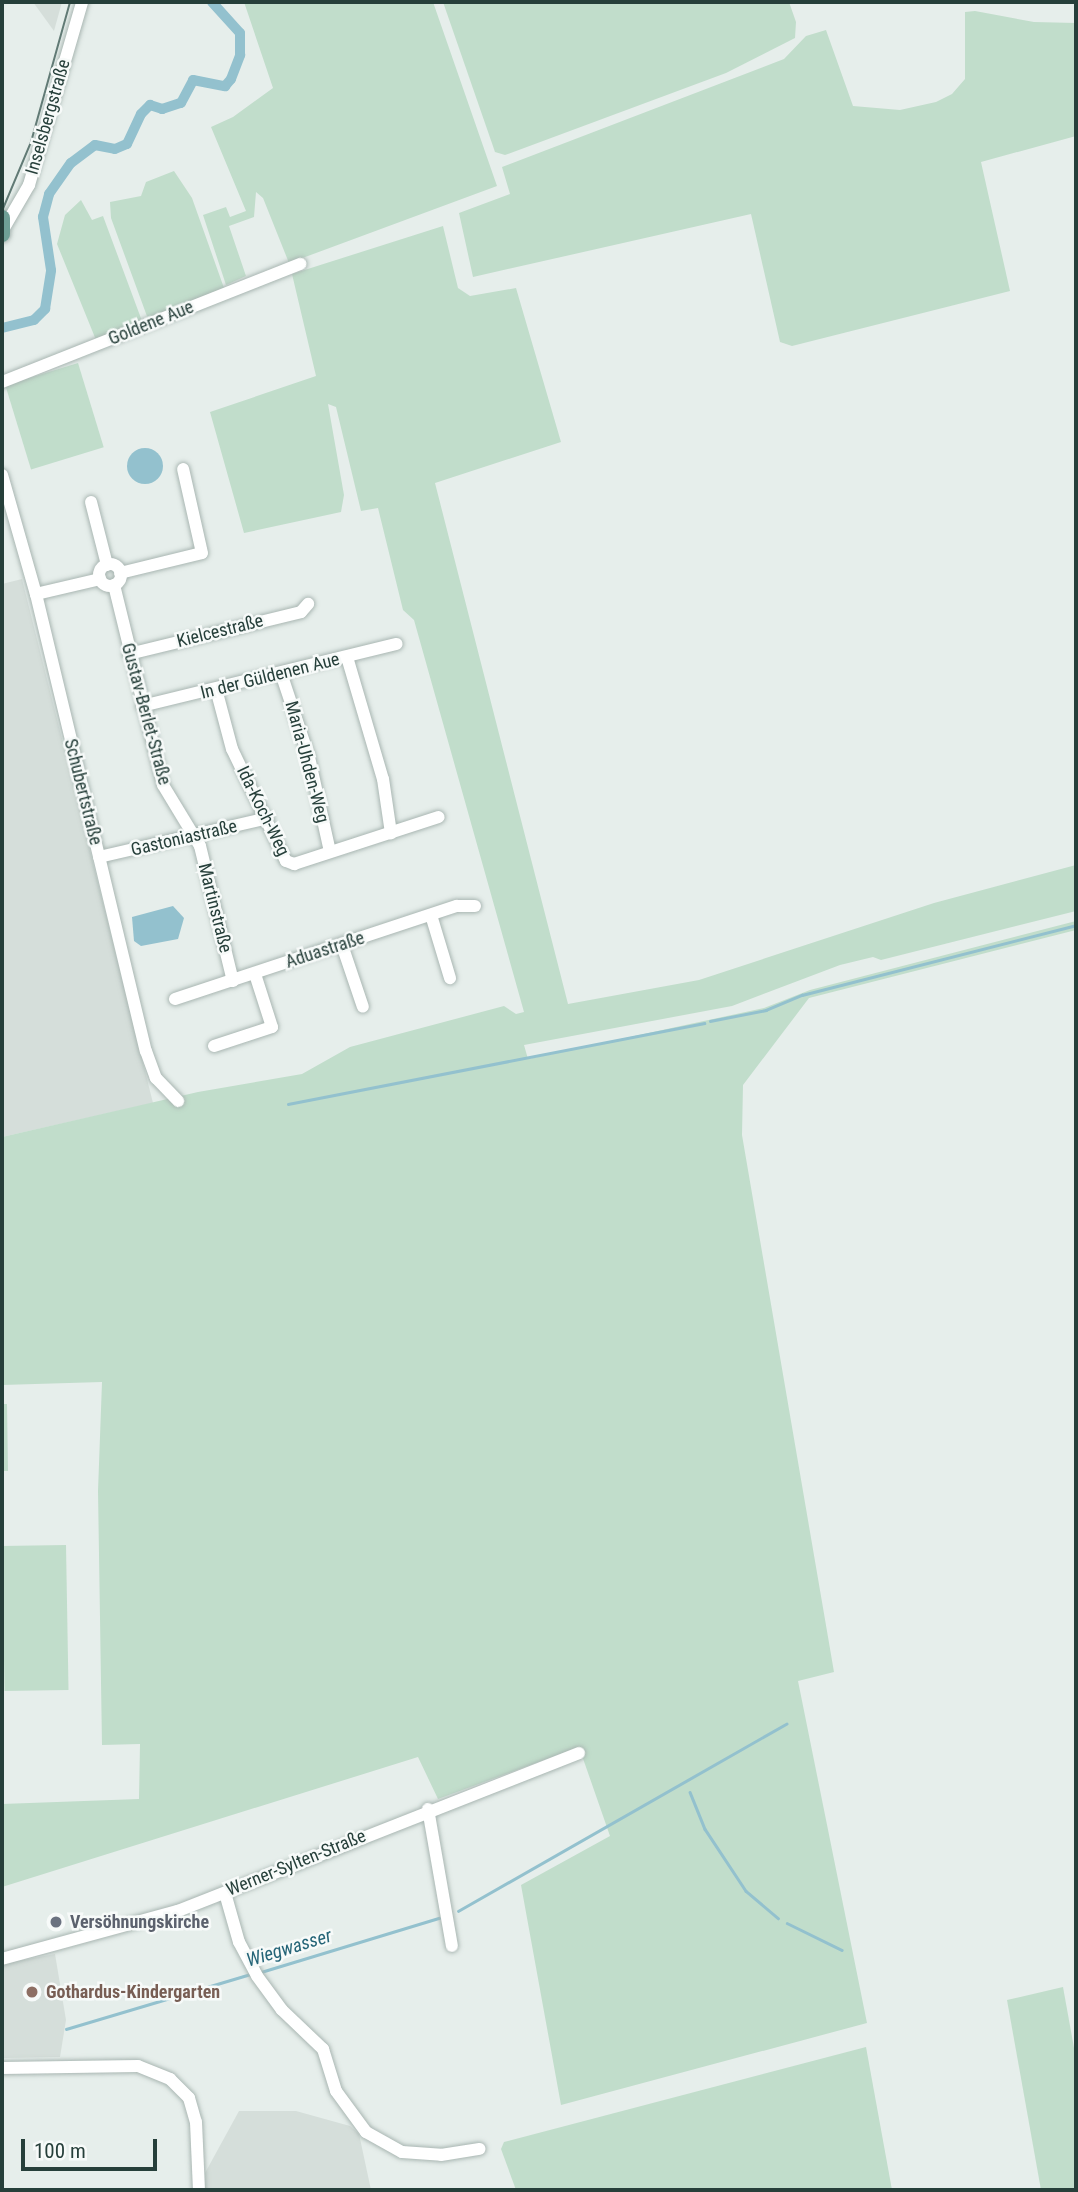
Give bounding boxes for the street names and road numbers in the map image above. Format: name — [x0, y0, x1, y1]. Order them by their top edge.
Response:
street label: Inselsbergstraße — [21, 57, 75, 177]
street label: Goldene Aue — [105, 296, 197, 350]
street label: Kielcestraße — [175, 610, 265, 652]
street label: Gustav-Berlet-Straße — [117, 641, 175, 787]
street label: In der Güldenen Aue — [198, 648, 342, 704]
street label: Maria-Uhden-Weg — [280, 699, 334, 825]
street label: Schubertstraße — [59, 737, 107, 847]
street label: Ida-Koch-Weg — [232, 763, 294, 859]
street label: Gastoniastraße — [129, 815, 239, 861]
street label: Martinstraße — [193, 861, 237, 955]
street label: Aduastraße — [283, 927, 367, 973]
street label: Werner-Sylten-Straße — [223, 1825, 369, 1901]

